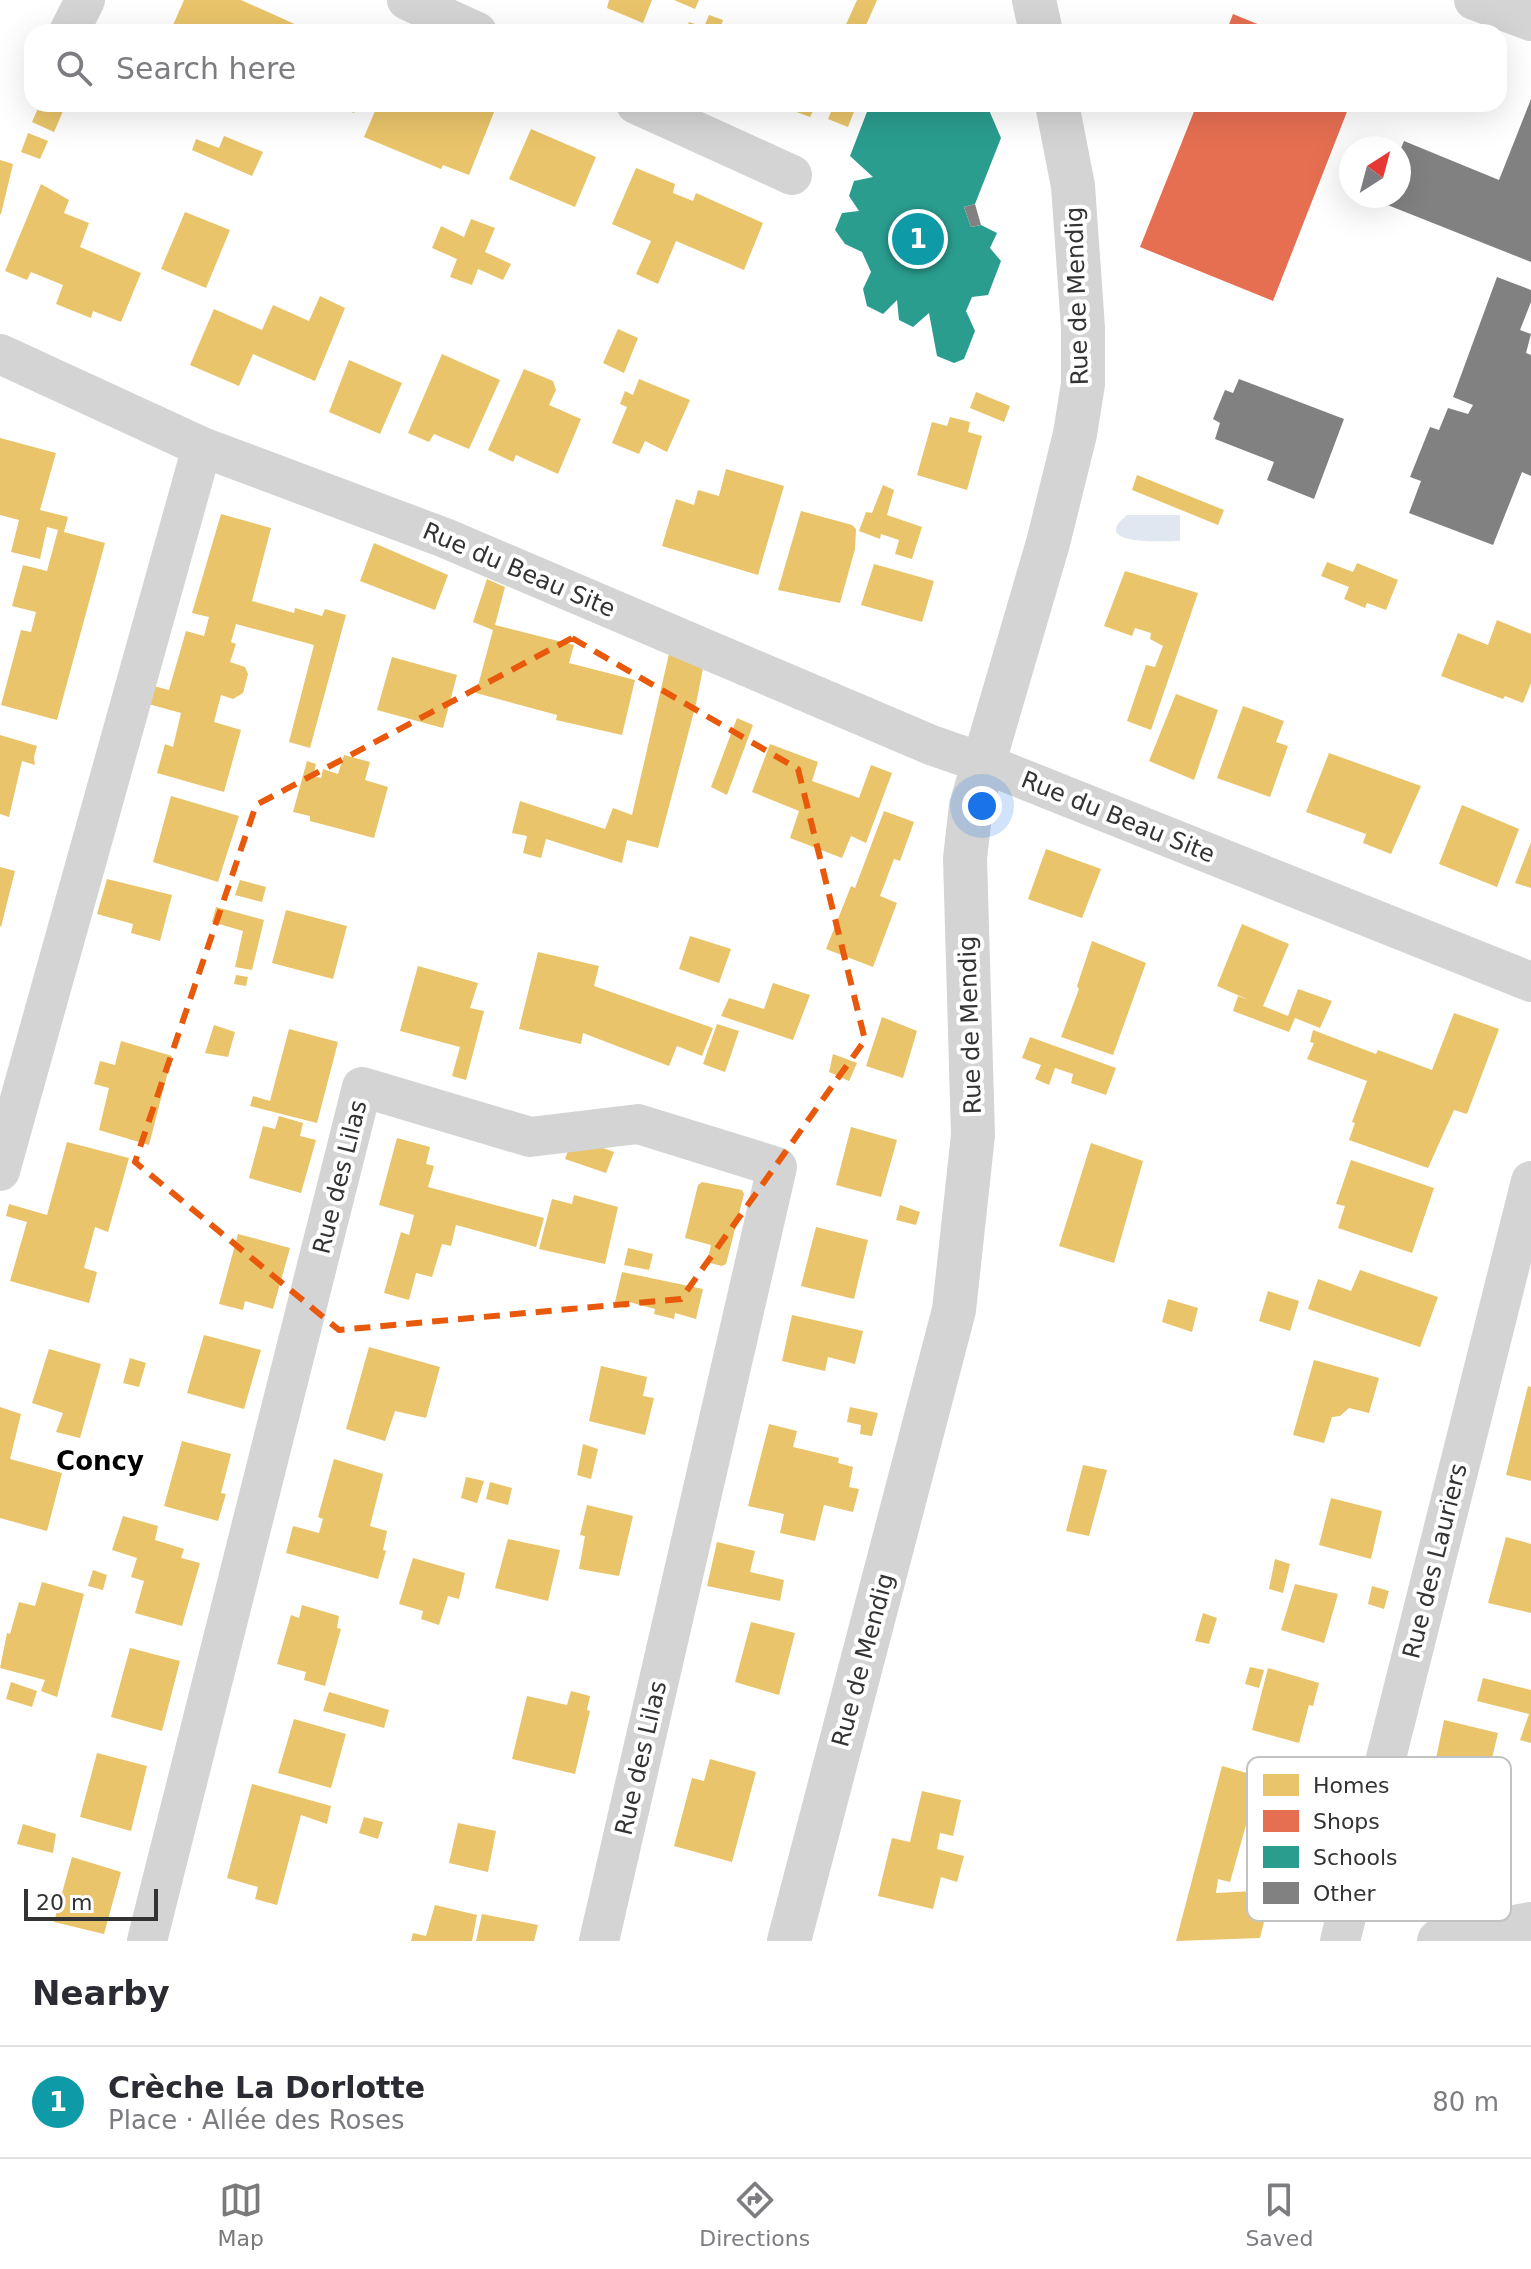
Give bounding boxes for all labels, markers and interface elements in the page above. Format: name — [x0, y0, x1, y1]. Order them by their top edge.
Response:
search box — [24, 24, 1507, 112]
icon: search — [52, 46, 96, 90]
text: Search here — [116, 51, 296, 86]
north arrow — [1339, 136, 1411, 208]
street label: Rue de Mendig — [1060, 206, 1094, 386]
pin: 1 — [892, 209, 944, 269]
street label: Rue du Beau Site — [419, 517, 619, 623]
street label: Rue du Beau Site — [1017, 765, 1219, 869]
your location — [962, 786, 1002, 826]
street label: Rue de Mendig — [953, 935, 987, 1115]
street label: Rue des Lilas — [307, 1097, 373, 1257]
district label: Concy — [56, 1446, 144, 1476]
street label: Rue des Lauriers — [1397, 1460, 1473, 1662]
street label: Rue de Mendig — [826, 1570, 900, 1750]
street label: Rue des Lilas — [610, 1678, 672, 1838]
legend — [1247, 1757, 1511, 1921]
text: Homes — [1313, 1773, 1389, 1798]
text: Shops — [1313, 1809, 1380, 1834]
text: Schools — [1313, 1845, 1398, 1870]
text: Other — [1313, 1881, 1376, 1906]
scale bar — [24, 1885, 158, 1921]
text: 20 m — [36, 1890, 92, 1915]
text: Nearby — [32, 1973, 170, 2013]
text: Crèche La Dorlotte — [108, 2070, 425, 2105]
text: 1 — [49, 2087, 67, 2117]
text: 80 m — [1432, 2087, 1499, 2117]
text: Place · Allée des Roses — [108, 2105, 405, 2135]
tab: Map — [218, 2178, 264, 2251]
tab: Directions — [699, 2178, 810, 2251]
tab: Saved — [1245, 2178, 1313, 2251]

